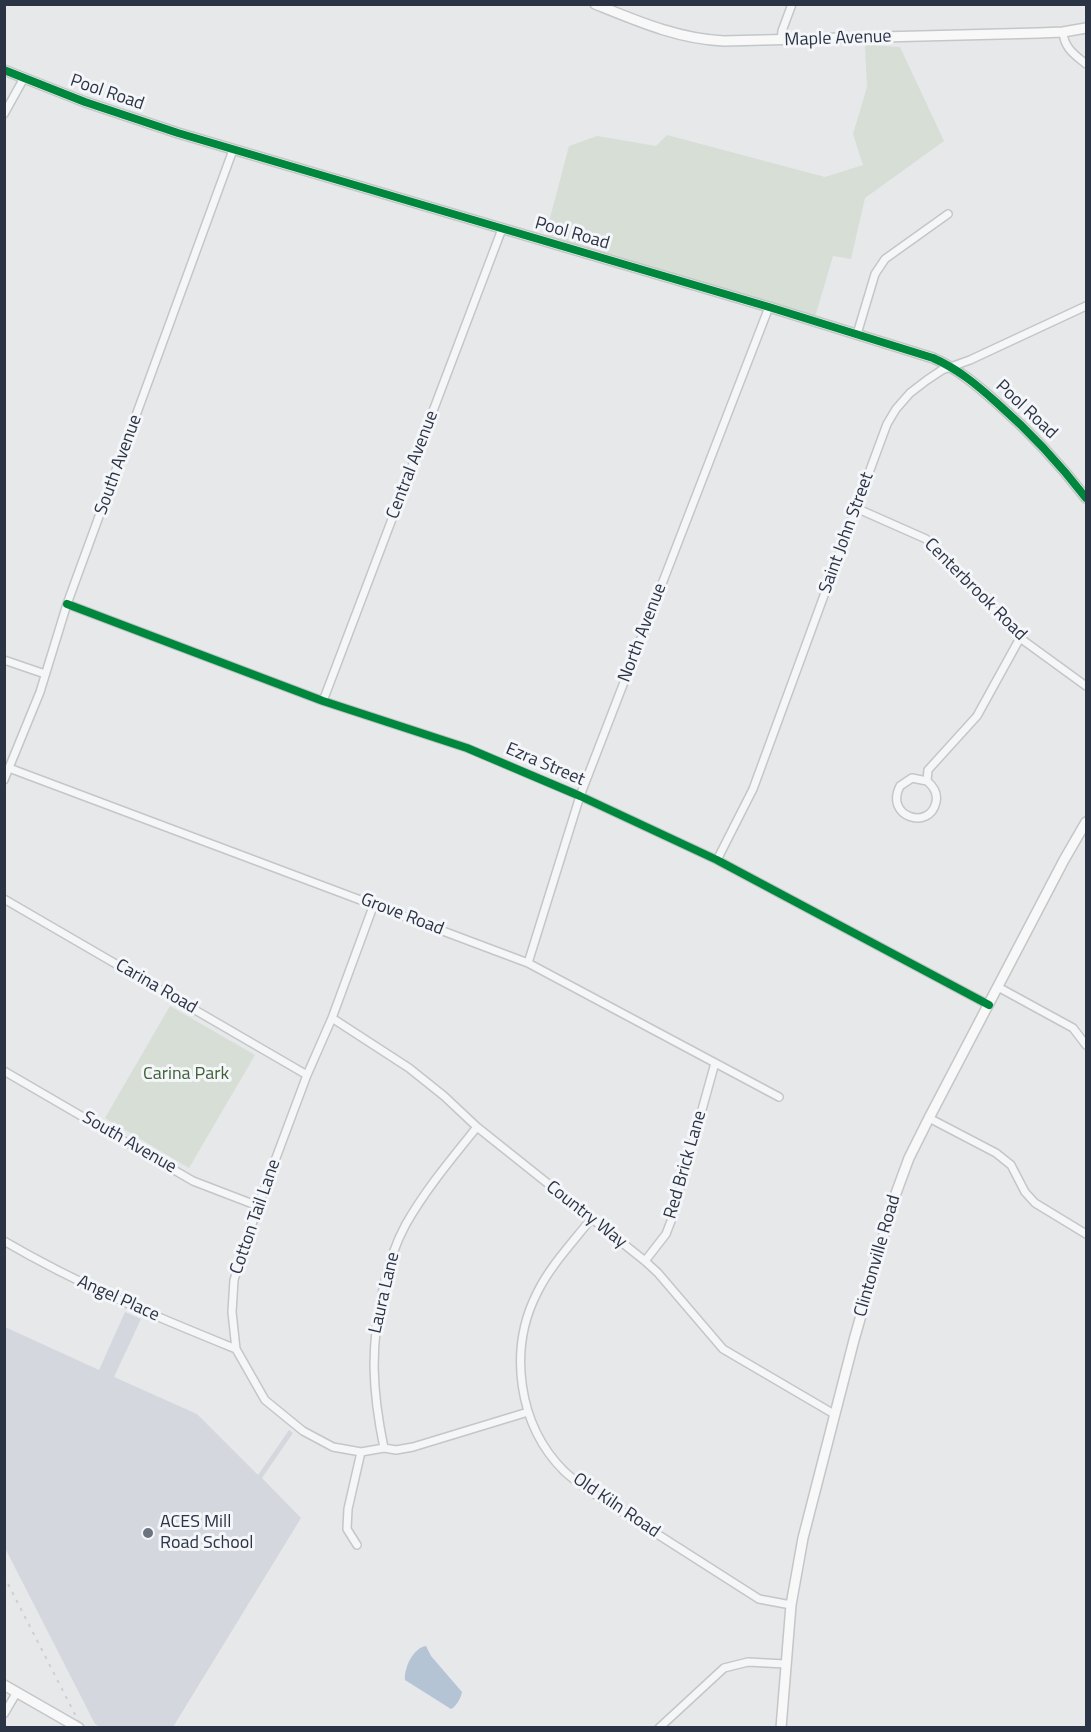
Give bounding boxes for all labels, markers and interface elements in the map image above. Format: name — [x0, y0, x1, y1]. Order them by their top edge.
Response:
street label: Maple Avenue — [784, 26, 892, 52]
street label: Pool Road — [67, 70, 147, 116]
street label: Pool Road — [532, 213, 612, 255]
street label: Pool Road — [991, 376, 1061, 444]
street label: Central Avenue — [382, 408, 444, 522]
street label: South Avenue — [91, 412, 147, 518]
street label: Saint John Street — [815, 470, 879, 596]
street label: Centerbrook Road — [919, 534, 1031, 646]
street label: North Avenue — [614, 581, 672, 685]
street label: Ezra Street — [502, 739, 588, 791]
street label: Grove Road — [358, 889, 446, 941]
street label: Carina Road — [111, 955, 201, 1019]
park label: Carina Park — [143, 1064, 229, 1086]
street label: South Avenue — [78, 1107, 180, 1179]
street label: Red Brick Lane — [660, 1108, 712, 1222]
street label: Cotton Tail Lane — [226, 1157, 286, 1277]
street label: Country Way — [541, 1177, 631, 1253]
street label: Clintonville Road — [850, 1193, 906, 1319]
street label: Laura Lane — [365, 1250, 405, 1336]
street label: Angel Place — [74, 1271, 162, 1327]
street label: Old Kiln Road — [568, 1469, 664, 1543]
place label: ACES Mill Road School — [160, 1512, 253, 1555]
marker: ACES Mill Road School — [141, 1526, 155, 1540]

